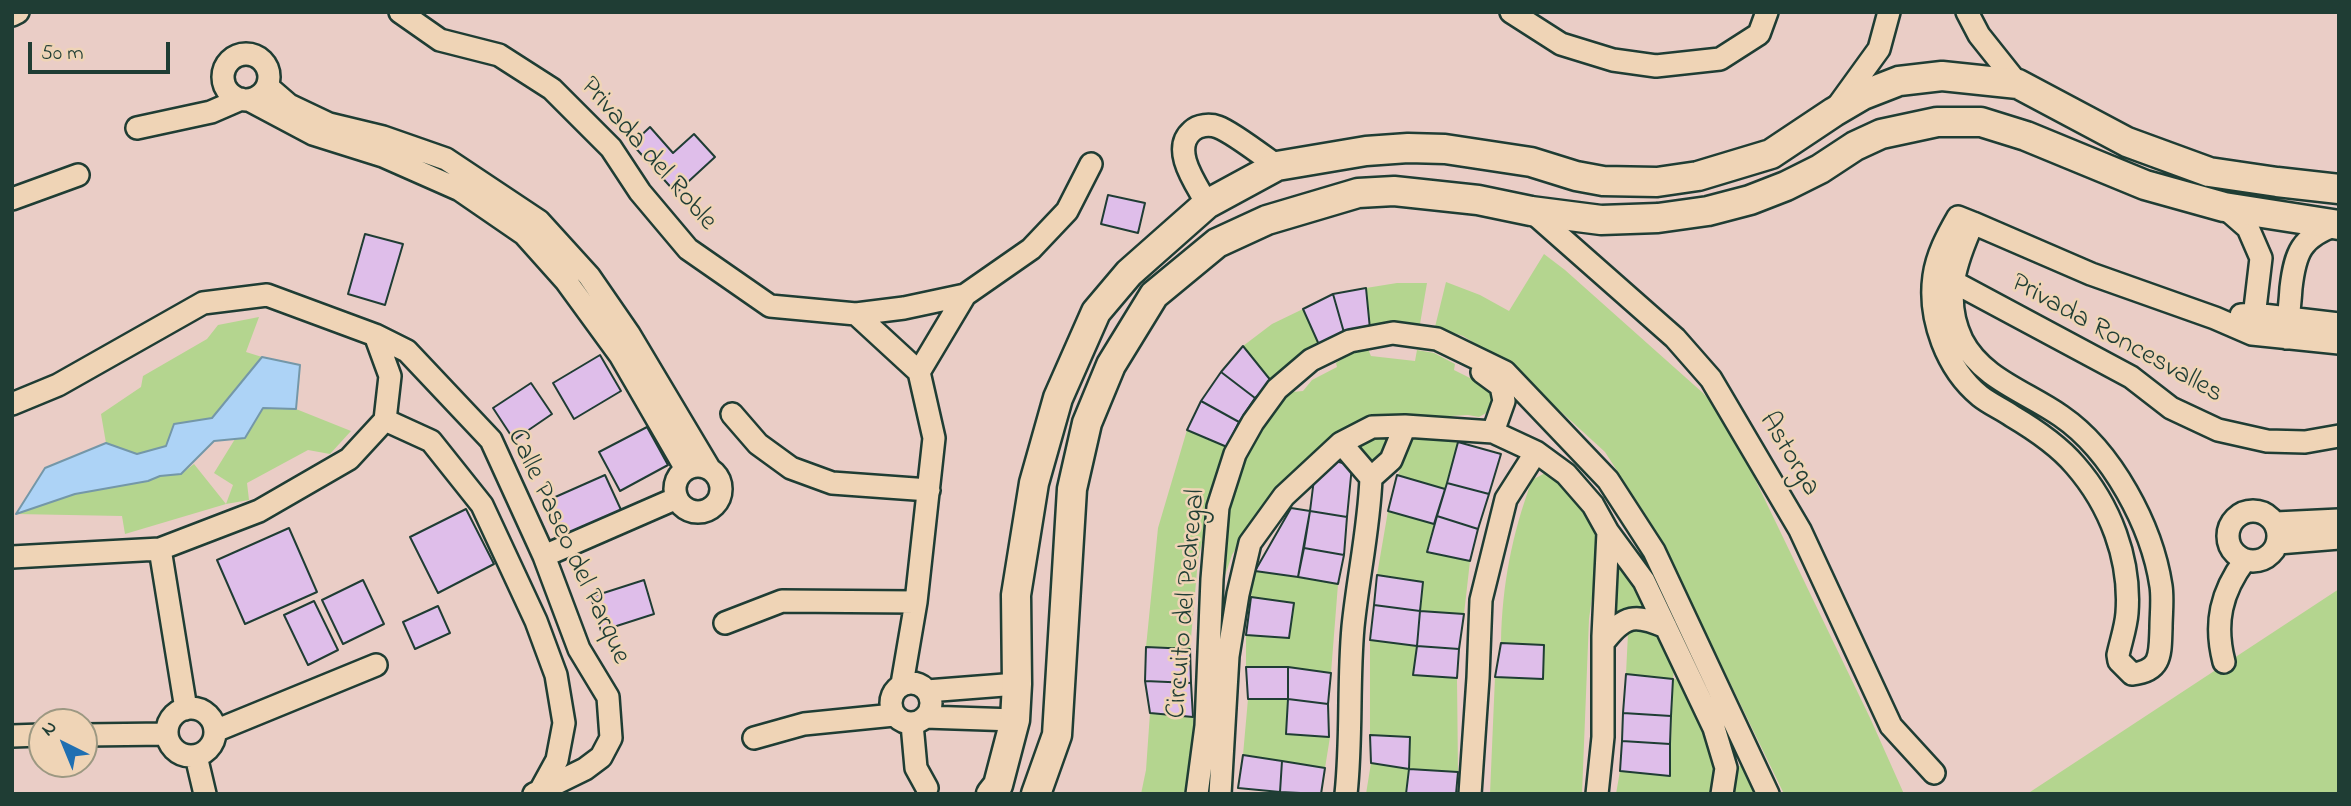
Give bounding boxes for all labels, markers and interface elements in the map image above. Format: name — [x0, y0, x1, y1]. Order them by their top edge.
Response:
scale bar — [32, 28, 173, 72]
text: 50 m — [41, 39, 84, 69]
street label: Privada del Roble — [571, 71, 723, 239]
street label: Privada Roncesvalles — [2004, 268, 2228, 412]
street label: Astorga — [1750, 407, 1826, 503]
street label: Calle Paseo del Parque — [498, 424, 636, 670]
street label: Circuito del Pedregal — [1161, 488, 1215, 720]
north arrow — [28, 708, 98, 778]
text: N — [36, 714, 64, 743]

